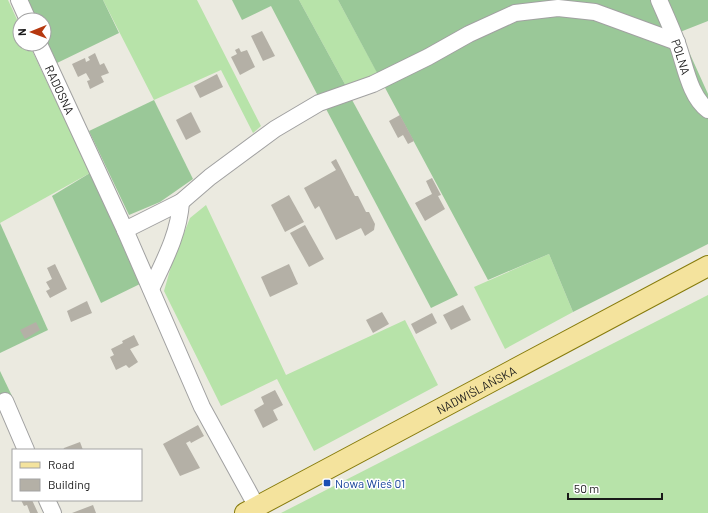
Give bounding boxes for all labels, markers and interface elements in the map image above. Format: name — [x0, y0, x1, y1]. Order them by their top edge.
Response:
north arrow — [12, 12, 52, 52]
text: N — [15, 28, 28, 36]
street label: POLNA — [669, 37, 693, 76]
street label: RADOSNA — [43, 63, 77, 116]
street label: NADWIŚLAŃSKA — [434, 363, 518, 417]
legend — [12, 449, 142, 501]
text: Road — [48, 457, 75, 471]
scale bar — [568, 475, 662, 501]
place label: Nowa Wieś 01 — [335, 476, 405, 490]
text: Building — [48, 477, 90, 491]
marker: Nowa Wieś 01 — [322, 478, 332, 488]
text: 50 m — [574, 481, 599, 495]

